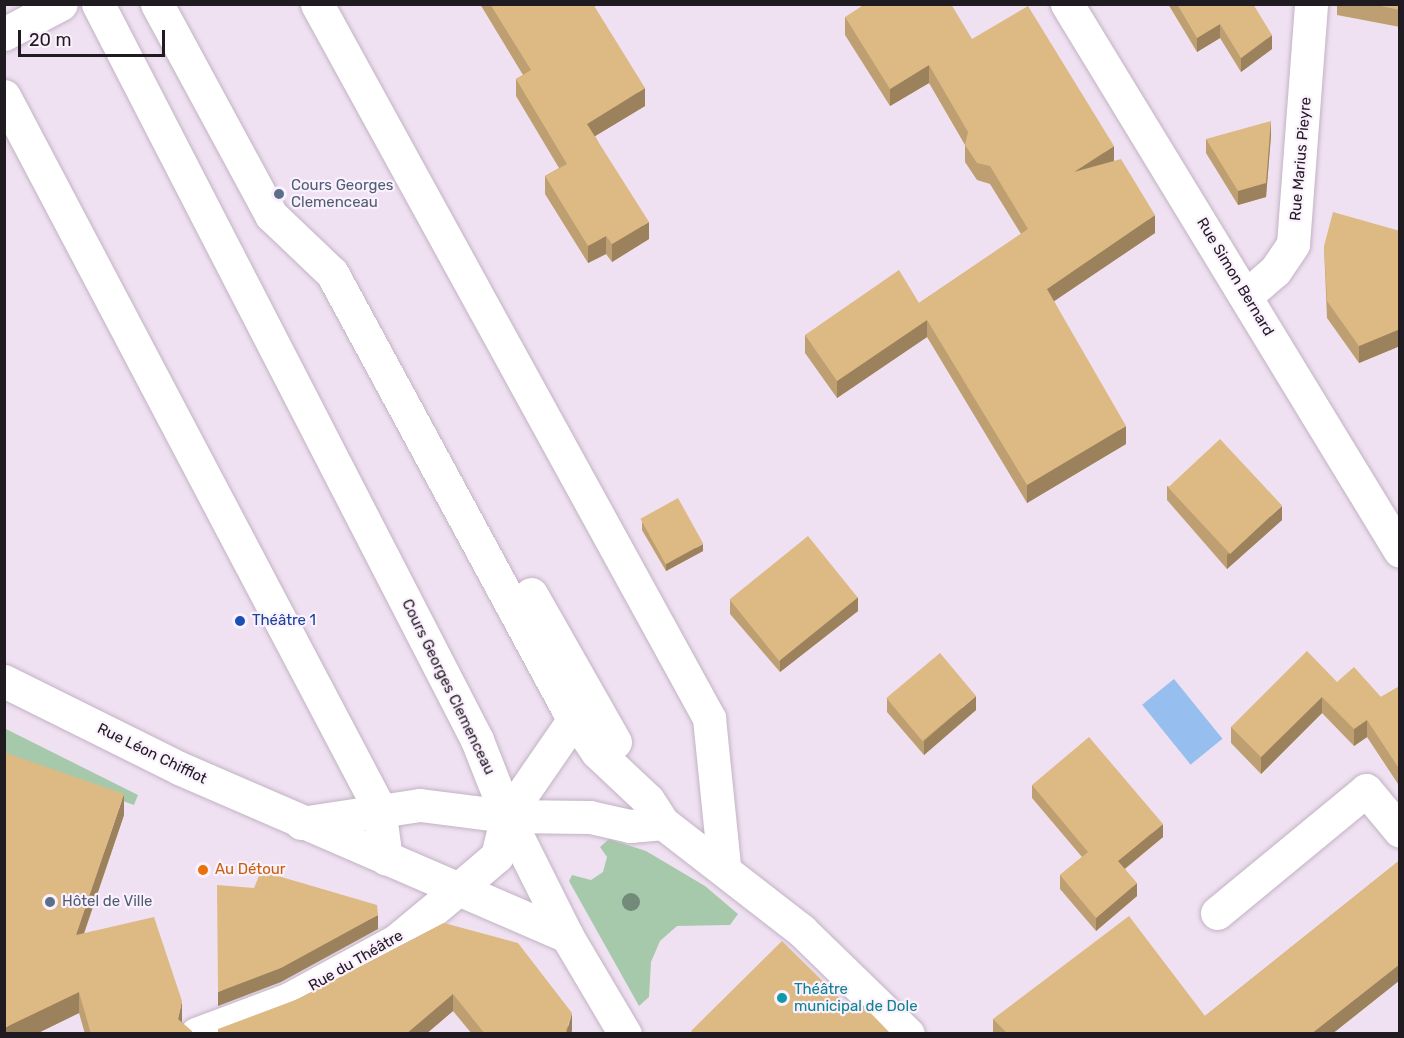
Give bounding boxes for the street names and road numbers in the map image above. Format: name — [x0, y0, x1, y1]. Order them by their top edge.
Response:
street label: Rue Marius Pieyre — [1287, 96, 1315, 222]
street label: Rue Simon Bernard — [1193, 215, 1277, 339]
street label: Cours Georges Clemenceau — [398, 596, 498, 778]
street label: Rue Léon Chifflot — [94, 720, 210, 788]
street label: Rue du Théâtre — [305, 927, 407, 995]

